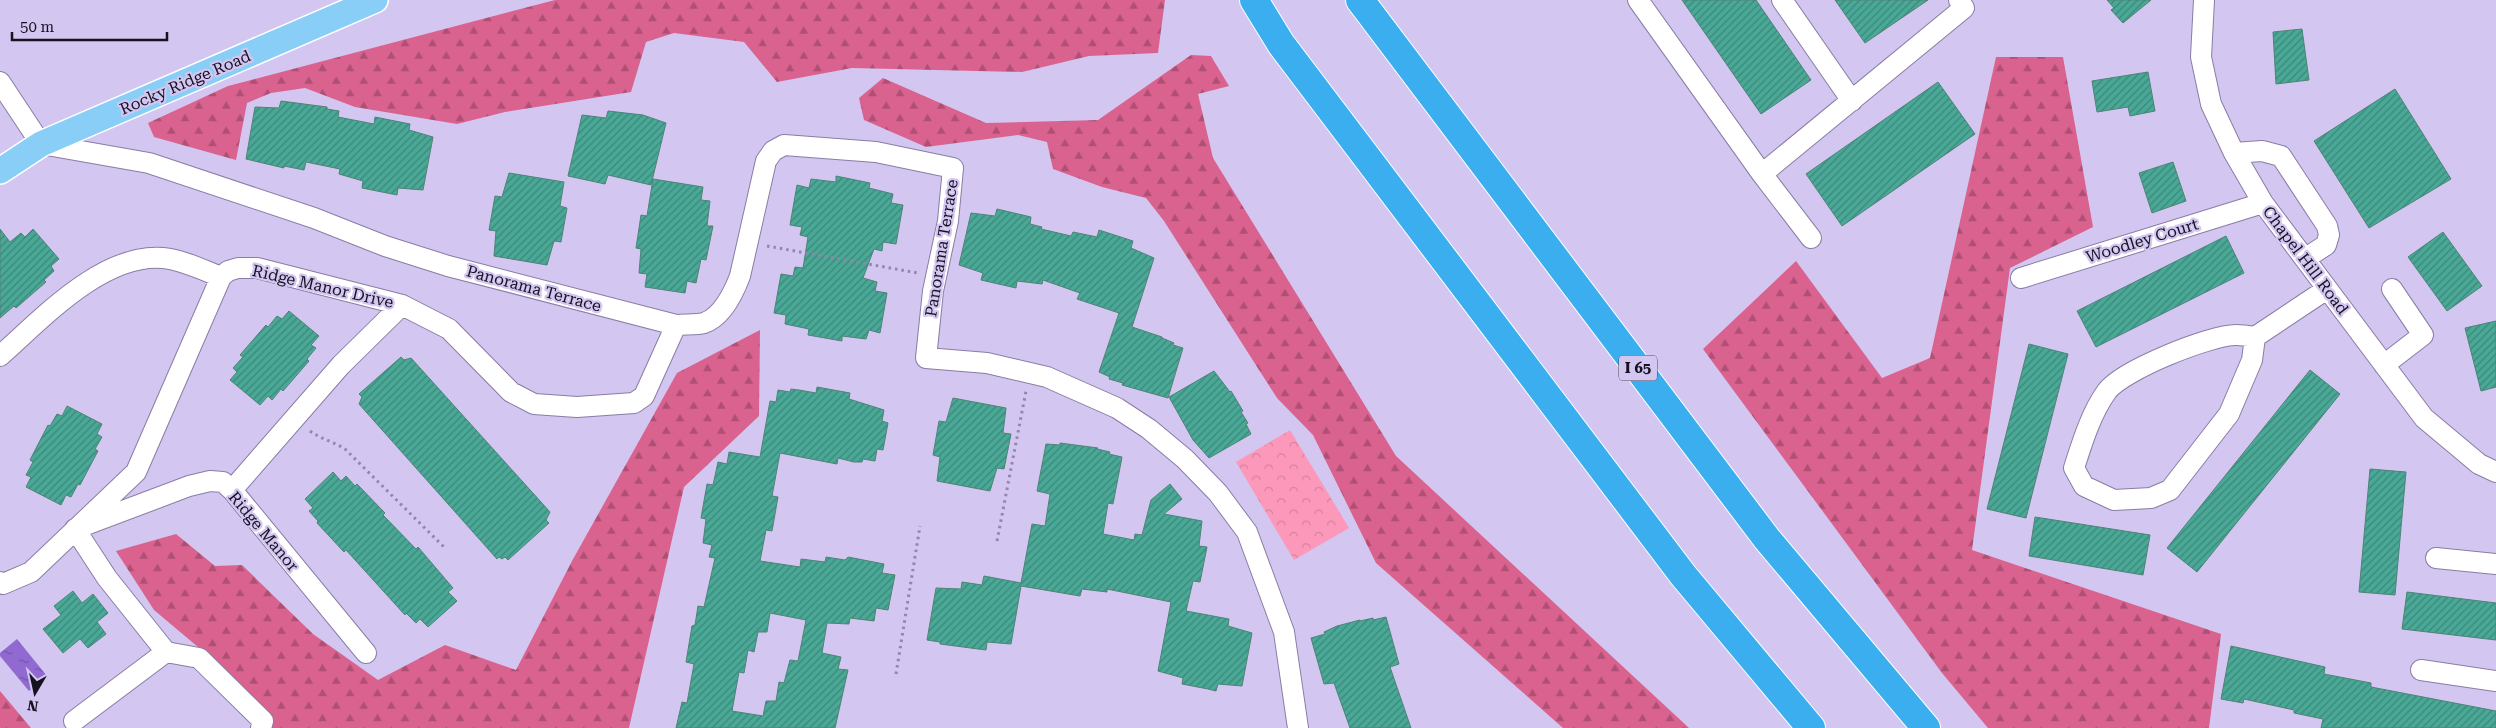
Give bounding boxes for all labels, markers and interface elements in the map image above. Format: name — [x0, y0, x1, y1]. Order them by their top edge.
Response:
scale bar — [12, 10, 168, 42]
text: 50 m — [20, 18, 55, 36]
street label: Rocky Ridge Road — [117, 46, 254, 119]
street label: Panorama Terrace — [921, 178, 962, 318]
street label: Chapel Hill Road — [2259, 203, 2352, 318]
street label: Woodley Court — [2084, 214, 2201, 267]
street label: Ridge Manor Drive — [250, 261, 396, 312]
street label: Panorama Terrace — [464, 261, 604, 316]
road number: I 65 — [1619, 356, 1657, 380]
street label: Ridge Manor — [225, 487, 303, 575]
north arrow — [10, 668, 60, 718]
text: N — [26, 697, 40, 715]

